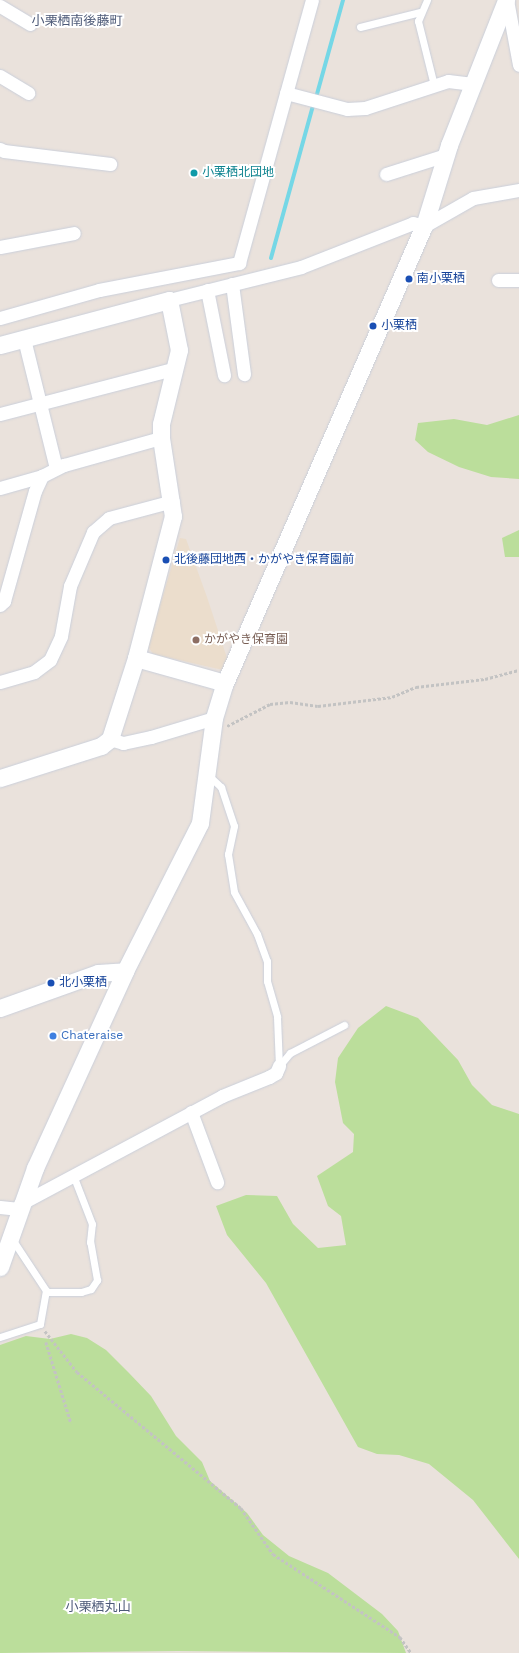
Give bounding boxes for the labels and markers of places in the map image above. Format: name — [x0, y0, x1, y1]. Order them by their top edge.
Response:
place label: 小栗栖北団地 — [202, 166, 274, 180]
marker: 小栗栖北団地 — [189, 168, 199, 178]
place label: 南小栗栖 — [417, 272, 465, 286]
marker: 南小栗栖 — [404, 274, 414, 284]
place label: 小栗栖 — [381, 319, 417, 333]
marker: 小栗栖 — [368, 321, 378, 331]
place label: 北後藤団地西・かがやき保育園前 — [174, 553, 354, 567]
marker: 北後藤団地西・かがやき保育園前 — [161, 555, 171, 565]
place label: かがやき保育園 — [204, 633, 288, 647]
marker: かがやき保育園 — [191, 635, 201, 645]
place label: 北小栗栖 — [59, 976, 107, 990]
marker: 北小栗栖 — [46, 978, 56, 988]
place label: Chateraise — [61, 1029, 123, 1043]
marker: Chateraise — [48, 1031, 58, 1041]

